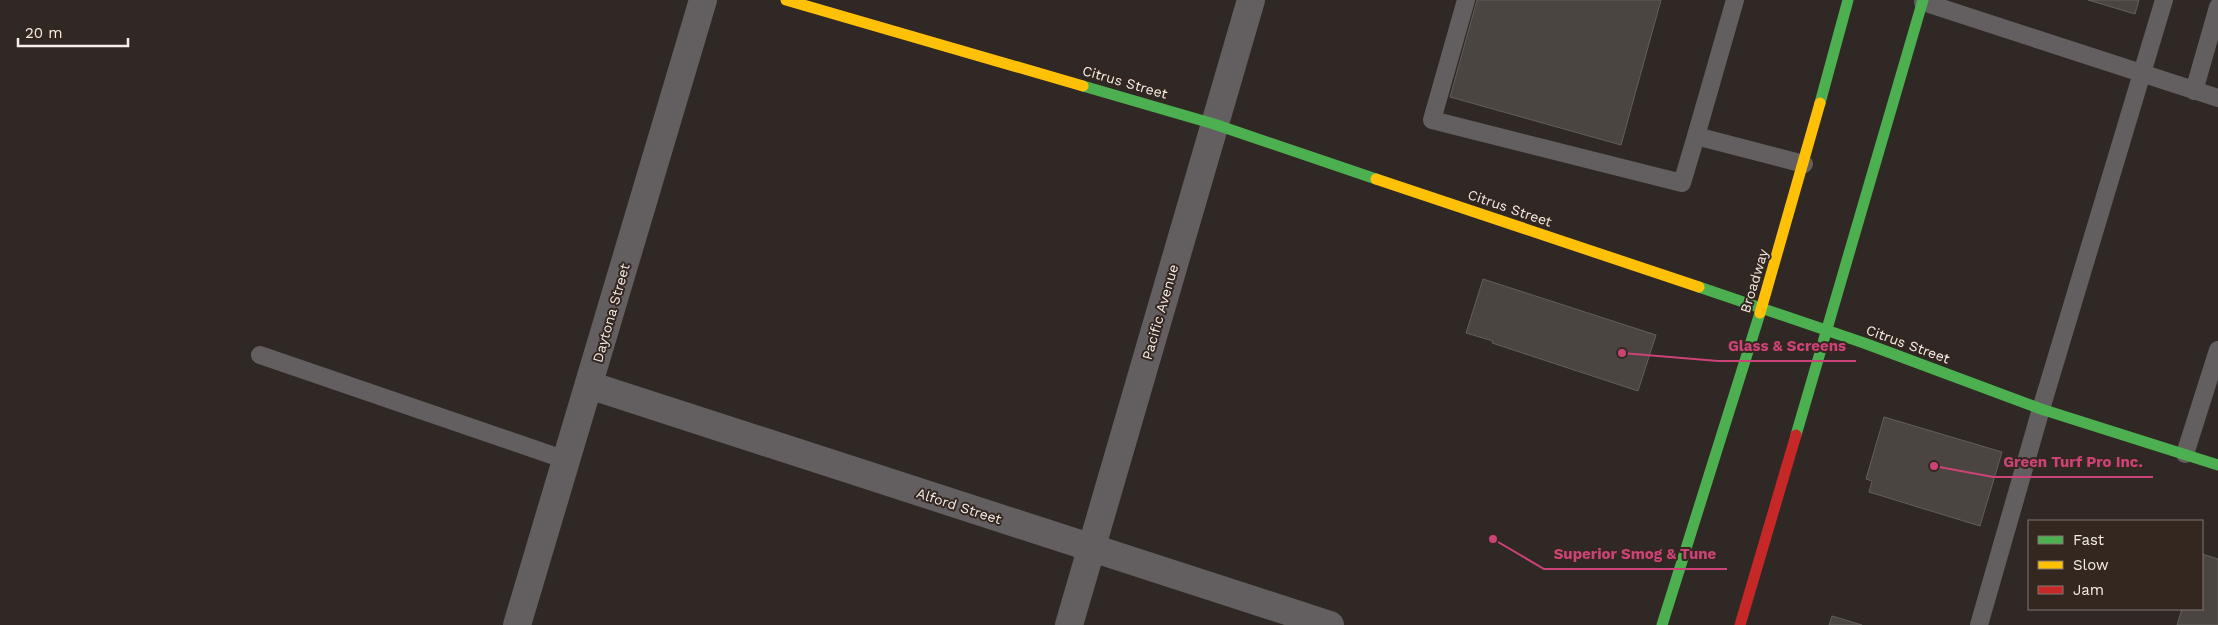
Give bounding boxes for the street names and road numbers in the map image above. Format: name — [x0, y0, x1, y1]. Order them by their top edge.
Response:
street label: Citrus Street — [1081, 62, 1170, 102]
street label: Citrus Street — [1466, 186, 1554, 230]
street label: Broadway — [1737, 246, 1772, 315]
street label: Daytona Street — [589, 262, 633, 364]
street label: Pacific Avenue — [1139, 262, 1181, 362]
street label: Citrus Street — [1864, 321, 1952, 367]
street label: Alford Street — [914, 485, 1004, 527]

